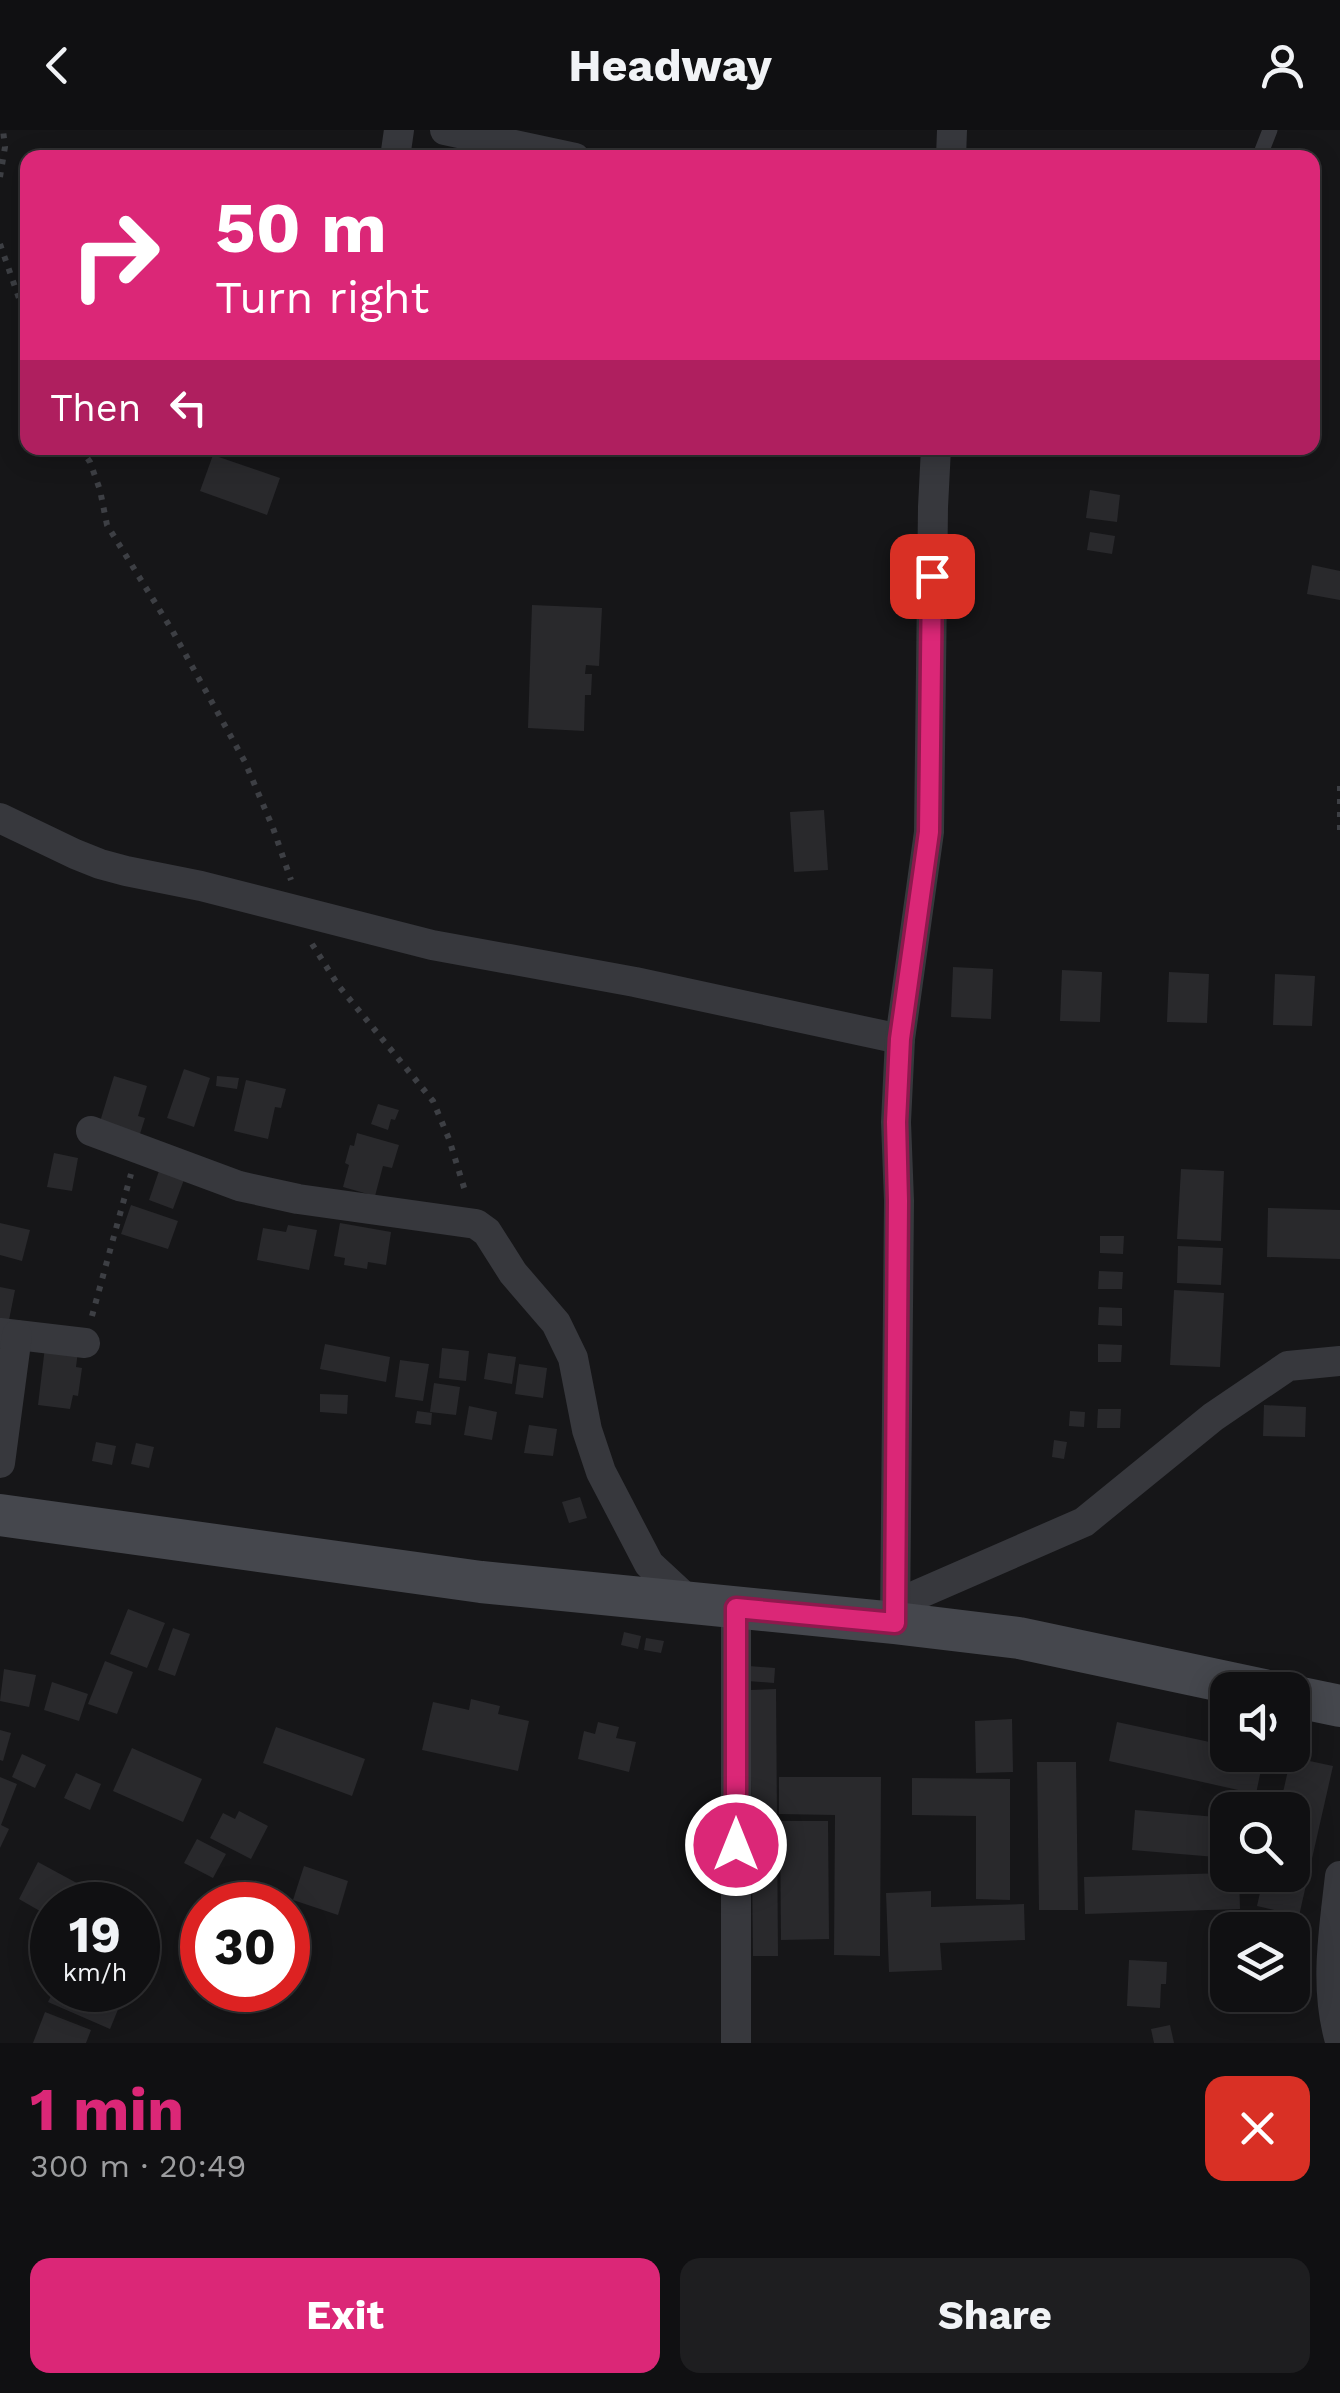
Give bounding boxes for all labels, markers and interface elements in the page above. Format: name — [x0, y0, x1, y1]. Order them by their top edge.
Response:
icon: back — [30, 38, 85, 93]
icon: person — [1255, 38, 1310, 93]
text: Headway — [568, 39, 772, 92]
text: 50 m — [215, 187, 387, 269]
icon: right — [50, 190, 180, 320]
text: Turn right — [215, 271, 429, 324]
icon: left — [161, 380, 216, 435]
text: Then — [50, 386, 141, 430]
pin — [890, 534, 975, 619]
icon: arrive — [905, 549, 960, 604]
map controls — [1210, 1672, 1310, 2012]
button: sound — [1210, 1672, 1310, 1772]
button: search — [1210, 1792, 1310, 1892]
position arrow — [684, 1793, 788, 1897]
speed limit sign: 30 — [180, 1882, 310, 2012]
text: 19 — [69, 1905, 121, 1964]
button: layers — [1210, 1912, 1310, 2012]
text: km/h — [63, 1958, 127, 1987]
text: 1 min — [30, 2074, 184, 2145]
button: close — [1205, 2076, 1310, 2181]
text: 300 m · 20:49 — [30, 2147, 246, 2185]
button: Exit — [30, 2258, 660, 2373]
button: Share — [680, 2258, 1310, 2373]

